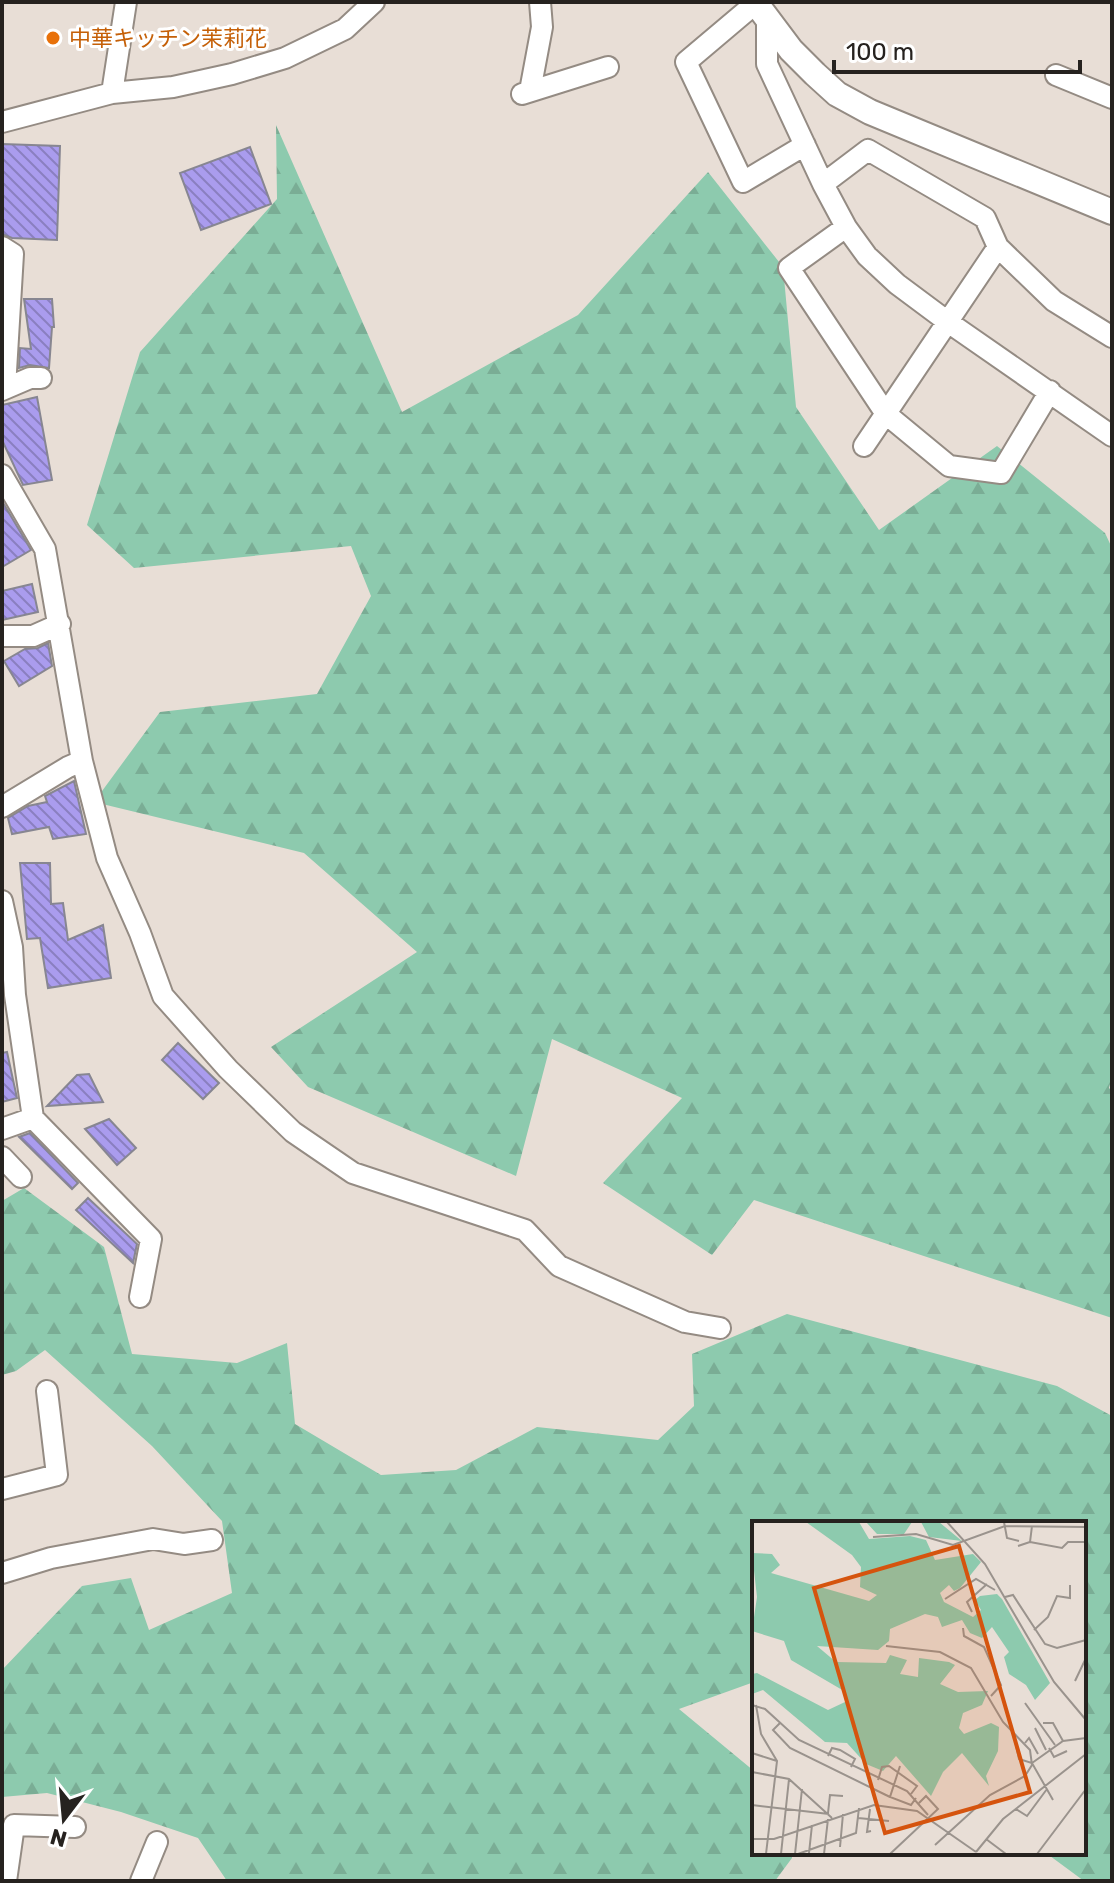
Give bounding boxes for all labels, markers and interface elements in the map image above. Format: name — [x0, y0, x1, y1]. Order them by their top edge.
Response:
scale bar — [834, 24, 1080, 74]
place label: 中華キッチン茉莉花 — [69, 25, 267, 52]
marker: 中華キッチン茉莉花 — [44, 29, 62, 47]
text: 100 m — [846, 38, 914, 66]
inset map — [752, 1521, 1086, 1855]
north arrow — [24, 1779, 104, 1859]
text: N — [47, 1823, 70, 1853]

